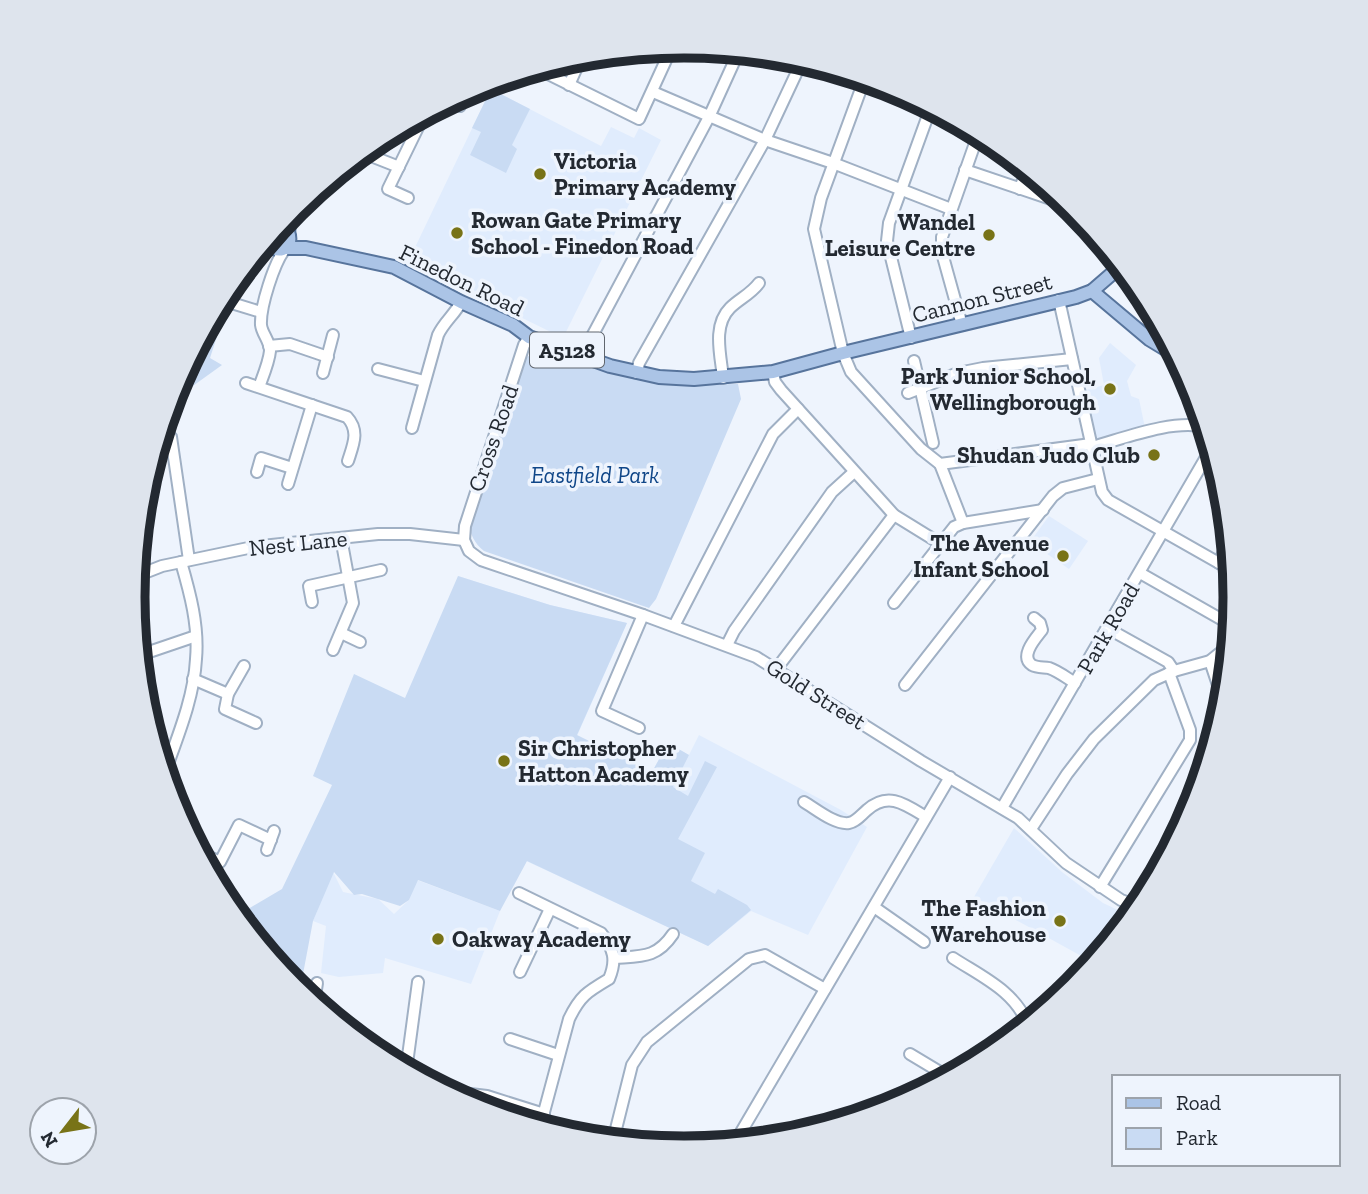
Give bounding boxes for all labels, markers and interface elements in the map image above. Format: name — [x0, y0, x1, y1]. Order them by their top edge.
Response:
place label: Victoria Primary Academy — [554, 147, 737, 201]
marker: Victoria Primary Academy — [532, 166, 548, 182]
place label: Rowan Gate Primary School - Finedon Road — [471, 206, 694, 260]
place label: Wandel Leisure Centre — [825, 208, 975, 262]
marker: Rowan Gate Primary School - Finedon Road — [449, 225, 465, 241]
marker: Wandel Leisure Centre — [981, 227, 997, 243]
street label: Finedon Road — [395, 238, 529, 322]
street label: Cannon Street — [909, 267, 1055, 329]
road number: A5128 — [530, 332, 604, 368]
place label: Park Junior School, Wellingborough — [901, 362, 1097, 416]
street label: Cross Road — [462, 381, 524, 495]
marker: Park Junior School, Wellingborough — [1102, 381, 1118, 397]
place label: Shudan Judo Club — [957, 441, 1140, 469]
marker: Shudan Judo Club — [1146, 447, 1162, 463]
park label: Eastfield Park — [531, 461, 659, 489]
street label: Nest Lane — [247, 524, 349, 562]
place label: The Avenue Infant School — [913, 529, 1049, 583]
marker: The Avenue Infant School — [1055, 548, 1071, 564]
street label: Park Road — [1071, 577, 1145, 678]
street label: Gold Street — [761, 652, 871, 736]
place label: Sir Christopher Hatton Academy — [518, 734, 689, 788]
marker: Sir Christopher Hatton Academy — [496, 753, 512, 769]
place label: The Fashion Warehouse — [921, 894, 1046, 948]
marker: The Fashion Warehouse — [1052, 913, 1068, 929]
place label: Oakway Academy — [452, 925, 632, 953]
marker: Oakway Academy — [430, 931, 446, 947]
legend — [1112, 1075, 1340, 1166]
text: Road — [1176, 1090, 1222, 1115]
north arrow — [28, 1096, 98, 1166]
text: Park — [1176, 1125, 1218, 1150]
text: N — [35, 1127, 62, 1152]

